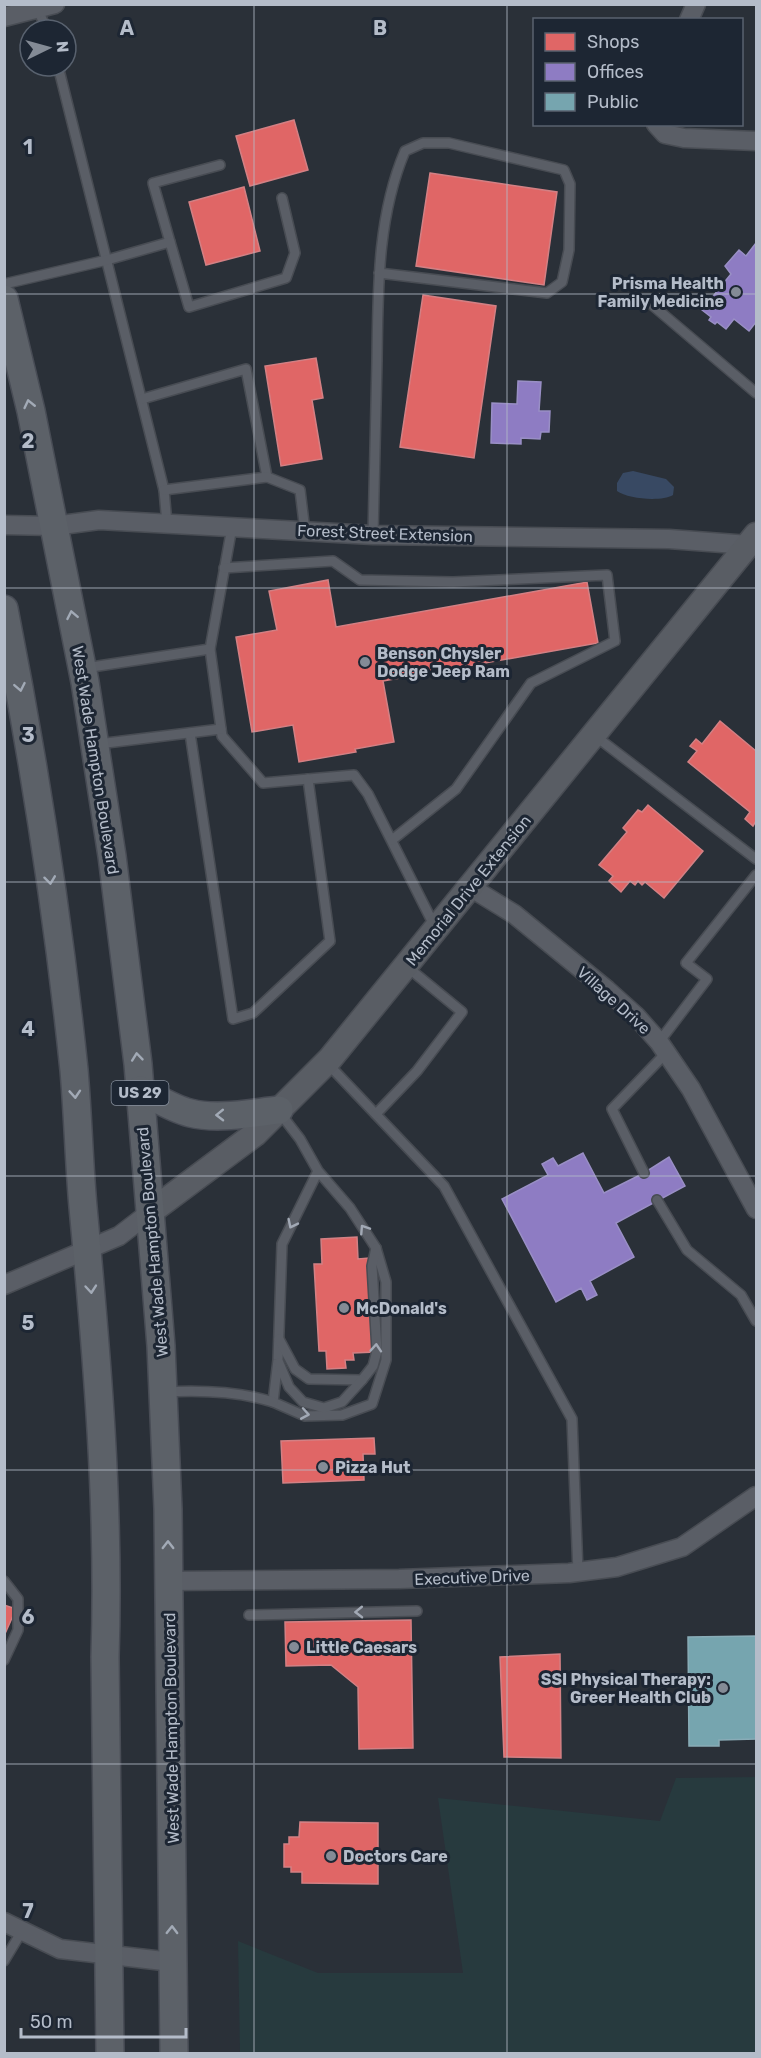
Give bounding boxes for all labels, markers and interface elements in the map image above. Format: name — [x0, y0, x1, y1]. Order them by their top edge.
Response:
text: A — [120, 16, 135, 40]
text: B — [373, 16, 387, 40]
north arrow — [18, 18, 78, 78]
legend — [533, 18, 743, 126]
text: Shops — [587, 31, 639, 53]
text: N — [52, 40, 72, 53]
text: Offices — [587, 61, 644, 83]
text: Public — [587, 91, 639, 113]
text: 1 — [23, 135, 33, 159]
place label: Prisma Health Family Medicine — [597, 274, 724, 311]
marker: Prisma Health Family Medicine — [729, 285, 743, 299]
one-way arrow — [23, 399, 36, 409]
text: 2 — [22, 429, 35, 453]
street label: Forest Street Extension — [297, 521, 473, 546]
one-way arrow — [66, 611, 79, 621]
street label: West Wade Hampton Boulevard — [68, 644, 123, 876]
place label: Benson Chysler Dodge Jeep Ram — [377, 644, 510, 681]
marker: Benson Chysler Dodge Jeep Ram — [358, 655, 372, 669]
one-way arrow — [13, 682, 26, 692]
text: 3 — [21, 723, 35, 747]
street label: Memorial Drive Extension — [402, 811, 535, 969]
one-way arrow — [43, 875, 56, 884]
street label: Village Drive — [573, 963, 654, 1038]
text: 4 — [21, 1017, 35, 1041]
one-way arrow — [131, 1053, 144, 1062]
road number: US 29 — [112, 1081, 168, 1105]
one-way arrow — [68, 1090, 81, 1099]
one-way arrow — [216, 1109, 225, 1121]
street label: West Wade Hampton Boulevard — [133, 1126, 172, 1358]
one-way arrow — [288, 1217, 300, 1228]
one-way arrow — [359, 1225, 371, 1235]
one-way arrow — [84, 1284, 97, 1293]
place label: McDonald's — [356, 1299, 447, 1318]
marker: McDonald's — [337, 1301, 351, 1315]
text: 5 — [22, 1311, 35, 1335]
one-way arrow — [369, 1343, 382, 1352]
one-way arrow — [300, 1407, 310, 1420]
place label: Pizza Hut — [335, 1458, 411, 1477]
marker: Pizza Hut — [316, 1460, 330, 1474]
one-way arrow — [162, 1541, 174, 1550]
street label: Executive Drive — [414, 1566, 530, 1589]
text: 6 — [21, 1605, 35, 1629]
one-way arrow — [354, 1606, 363, 1619]
street label: West Wade Hampton Boulevard — [160, 1612, 183, 1844]
place label: Little Caesars — [306, 1638, 417, 1657]
marker: Little Caesars — [287, 1640, 301, 1654]
place label: SSI Physical Therapy: Greer Health Club — [541, 1670, 711, 1707]
marker: SSI Physical Therapy: Greer Health Club — [716, 1681, 730, 1695]
place label: Doctors Care — [343, 1847, 448, 1866]
marker: Doctors Care — [324, 1849, 338, 1863]
text: 7 — [22, 1899, 34, 1923]
one-way arrow — [166, 1925, 179, 1934]
scale bar — [21, 2001, 186, 2039]
text: 50 m — [30, 2011, 73, 2033]

